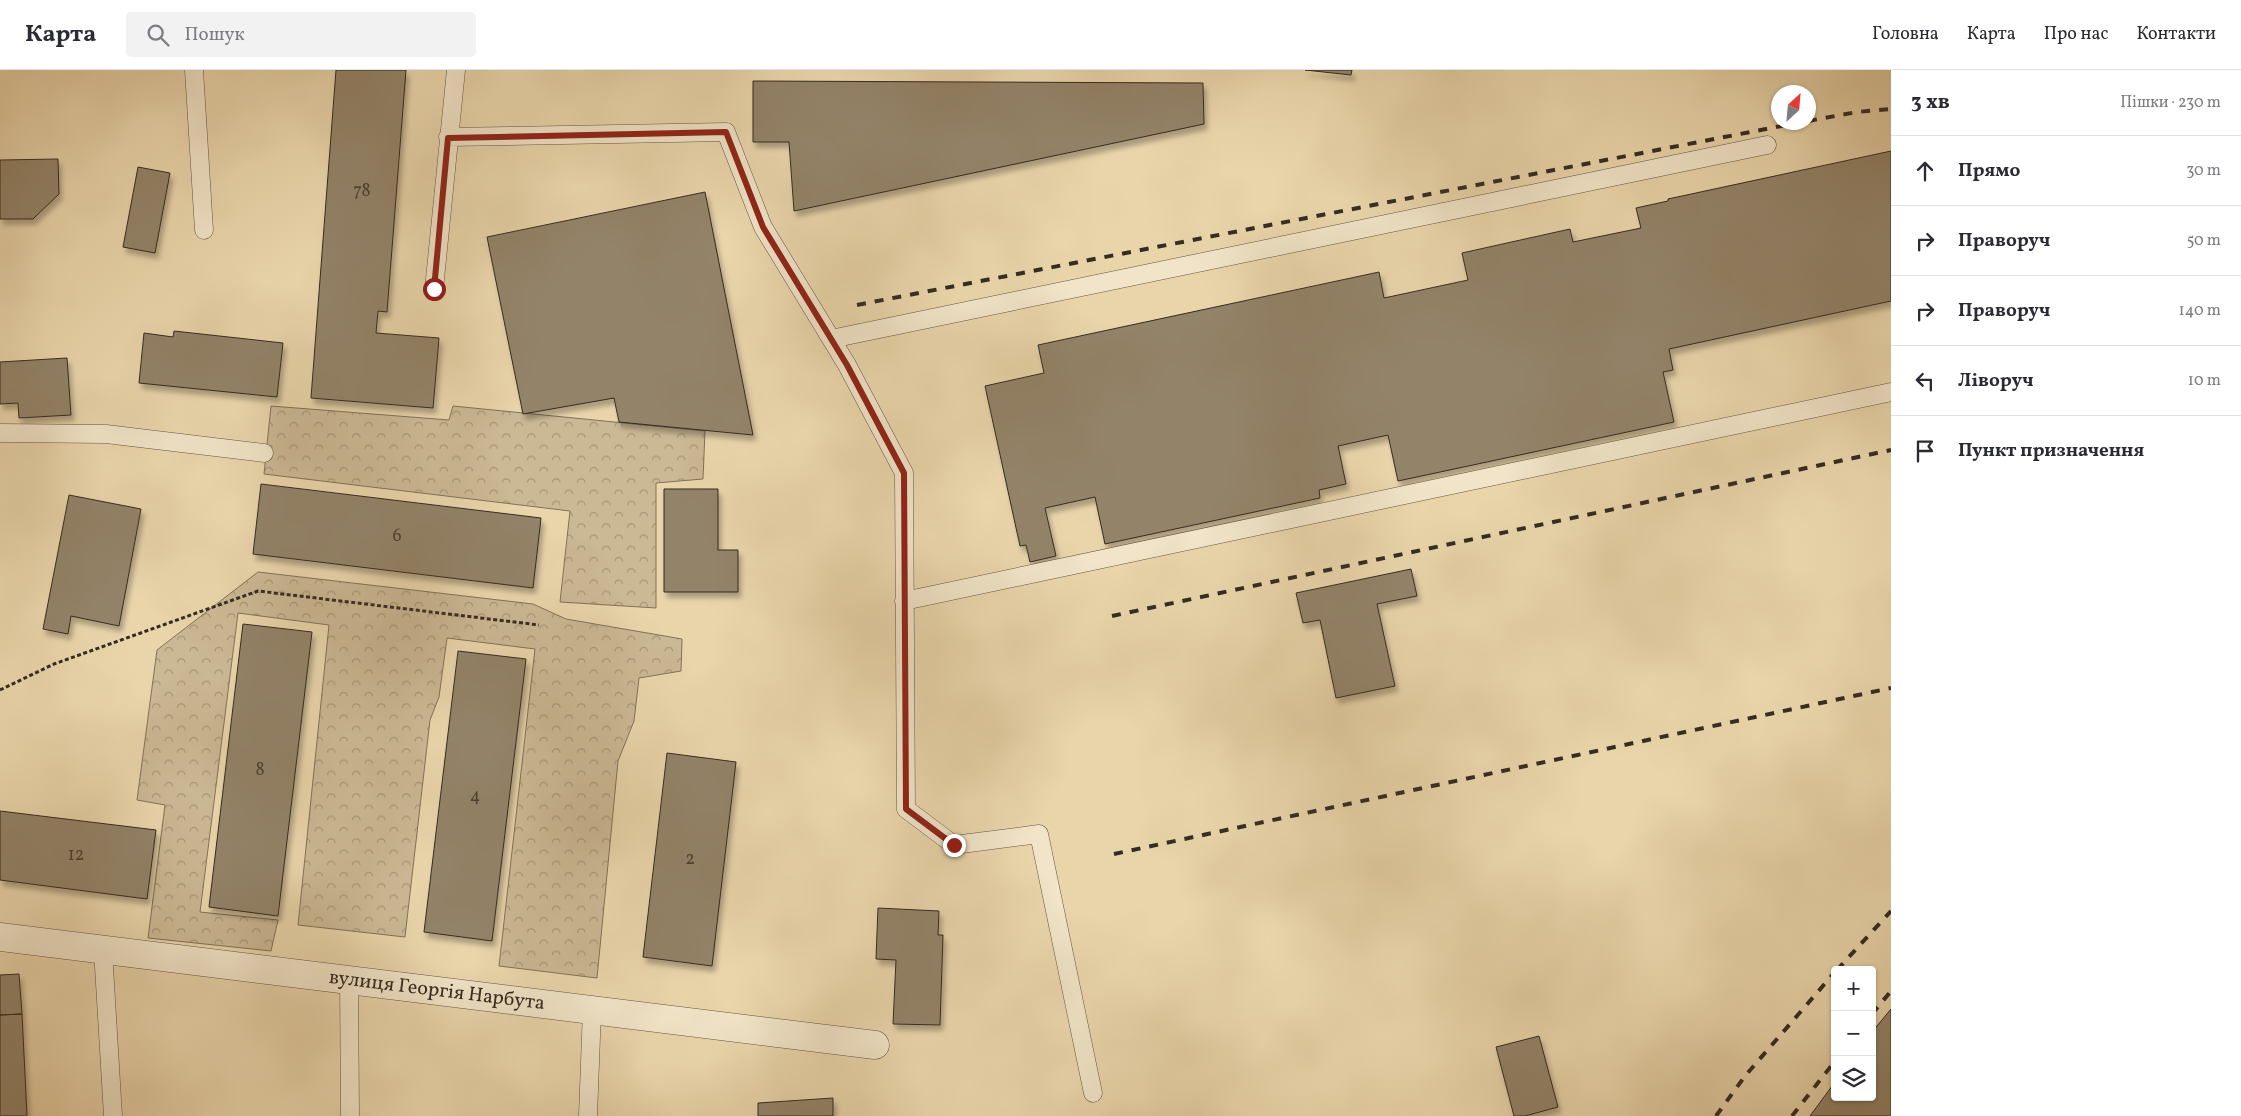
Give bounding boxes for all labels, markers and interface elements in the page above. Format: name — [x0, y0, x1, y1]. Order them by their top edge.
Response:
search box — [126, 12, 476, 57]
text: Карта — [25, 18, 96, 52]
icon: search — [144, 21, 172, 49]
text: Пошук — [184, 22, 245, 48]
text: Головна — [1872, 22, 1939, 47]
text: Карта — [1967, 22, 2016, 47]
text: Про нас — [2044, 22, 2109, 47]
text: Контакти — [2137, 22, 2216, 47]
north arrow — [1771, 85, 1816, 130]
text: 3 хв — [1911, 88, 1950, 117]
text: Пішки · 230 m — [2120, 92, 2221, 114]
icon: ahead — [1911, 157, 1939, 185]
text: Прямо — [1958, 158, 2020, 184]
text: 30 m — [2186, 160, 2221, 182]
house number: 78 — [353, 179, 371, 204]
icon: right — [1911, 227, 1939, 255]
text: Праворуч — [1958, 228, 2050, 254]
text: 50 m — [2187, 230, 2221, 252]
route start — [423, 278, 446, 301]
icon: right — [1911, 297, 1939, 325]
text: Праворуч — [1958, 298, 2050, 324]
text: 140 m — [2179, 300, 2221, 322]
icon: left — [1911, 367, 1939, 395]
text: Ліворуч — [1958, 368, 2033, 394]
text: 10 m — [2188, 370, 2221, 392]
icon: arrive — [1911, 437, 1939, 465]
text: Пункт призначення — [1958, 438, 2144, 464]
house number: 6 — [392, 524, 402, 549]
house number: 8 — [255, 758, 265, 783]
house number: 4 — [470, 784, 480, 809]
route end — [943, 834, 966, 857]
house number: 12 — [68, 843, 84, 868]
house number: 2 — [685, 847, 695, 872]
street label: вулиця Георгія Нарбута — [327, 964, 547, 1018]
map controls — [1831, 966, 1876, 1101]
button: + — [1831, 966, 1876, 1011]
button: − — [1831, 1011, 1876, 1056]
button: layers — [1831, 1056, 1876, 1101]

